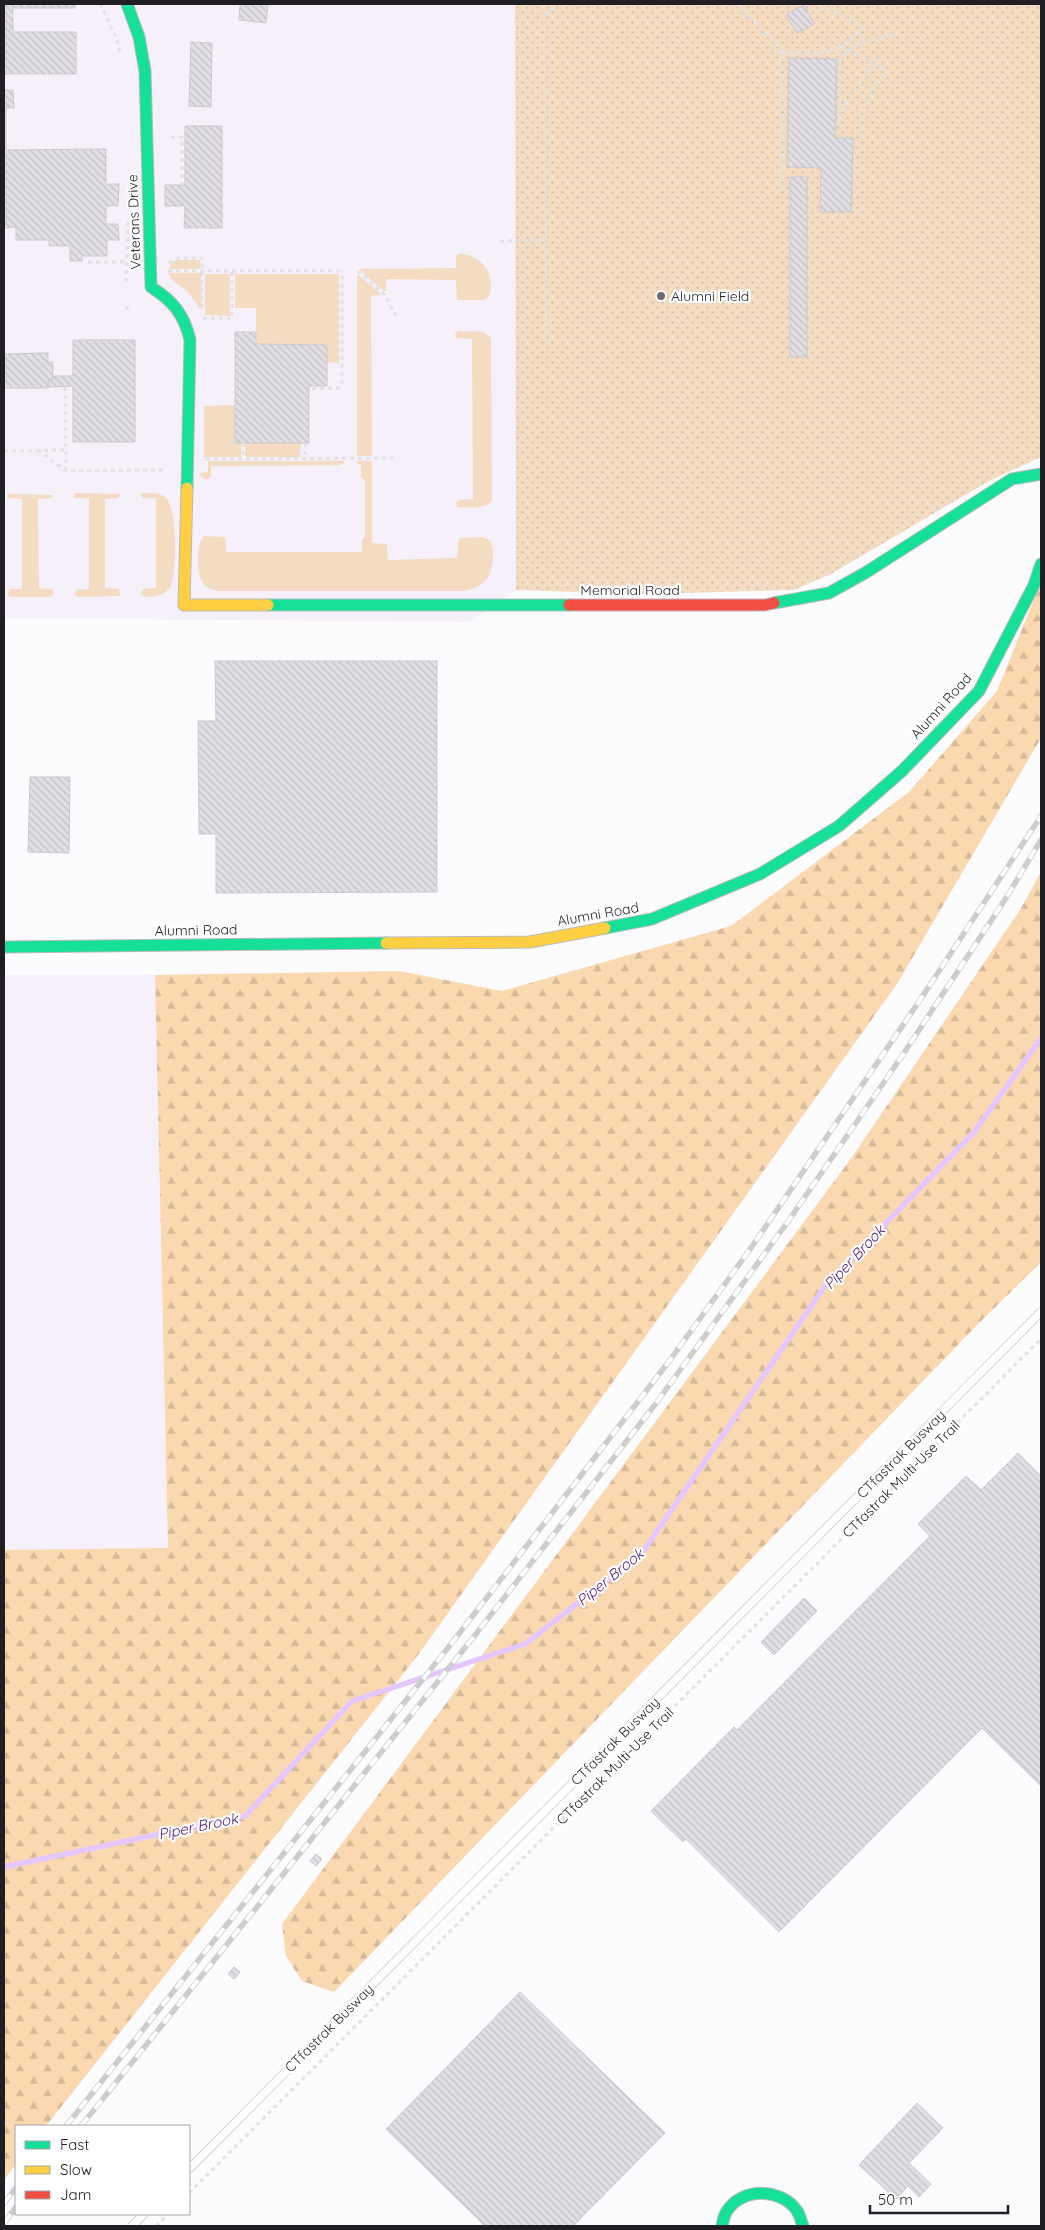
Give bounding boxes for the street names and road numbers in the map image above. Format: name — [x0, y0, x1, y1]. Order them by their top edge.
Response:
street label: Veterans Drive — [123, 174, 145, 270]
street label: Memorial Road — [580, 581, 680, 599]
street label: Alumni Road — [907, 669, 975, 743]
street label: Alumni Road — [556, 898, 640, 930]
street label: Alumni Road — [155, 920, 237, 940]
street label: CTfastrak Busway — [853, 1406, 949, 1502]
street label: CTfastrak Multi-Use Trail — [838, 1416, 964, 1542]
street label: CTfastrak Busway — [567, 1693, 663, 1789]
street label: CTfastrak Multi-Use Trail — [552, 1703, 678, 1829]
street label: CTfastrak Busway — [281, 1980, 377, 2076]

